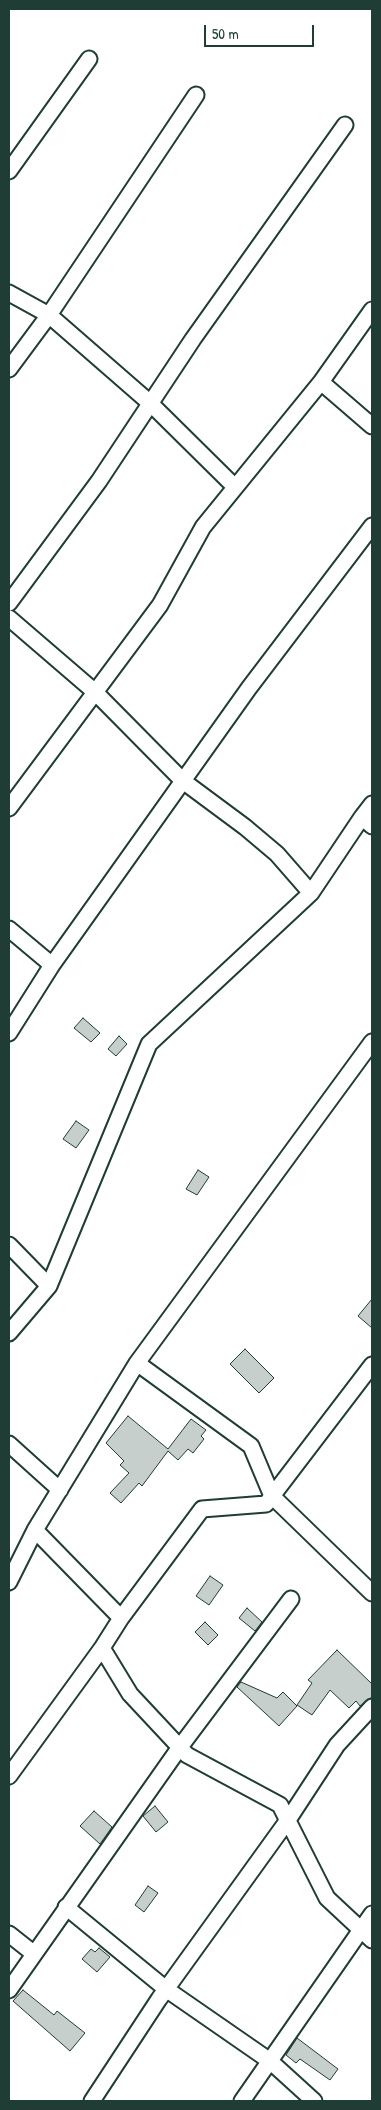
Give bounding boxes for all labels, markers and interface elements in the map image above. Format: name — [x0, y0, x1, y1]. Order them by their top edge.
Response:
scale bar — [206, 15, 316, 47]
text: 50 m — [212, 23, 239, 44]

